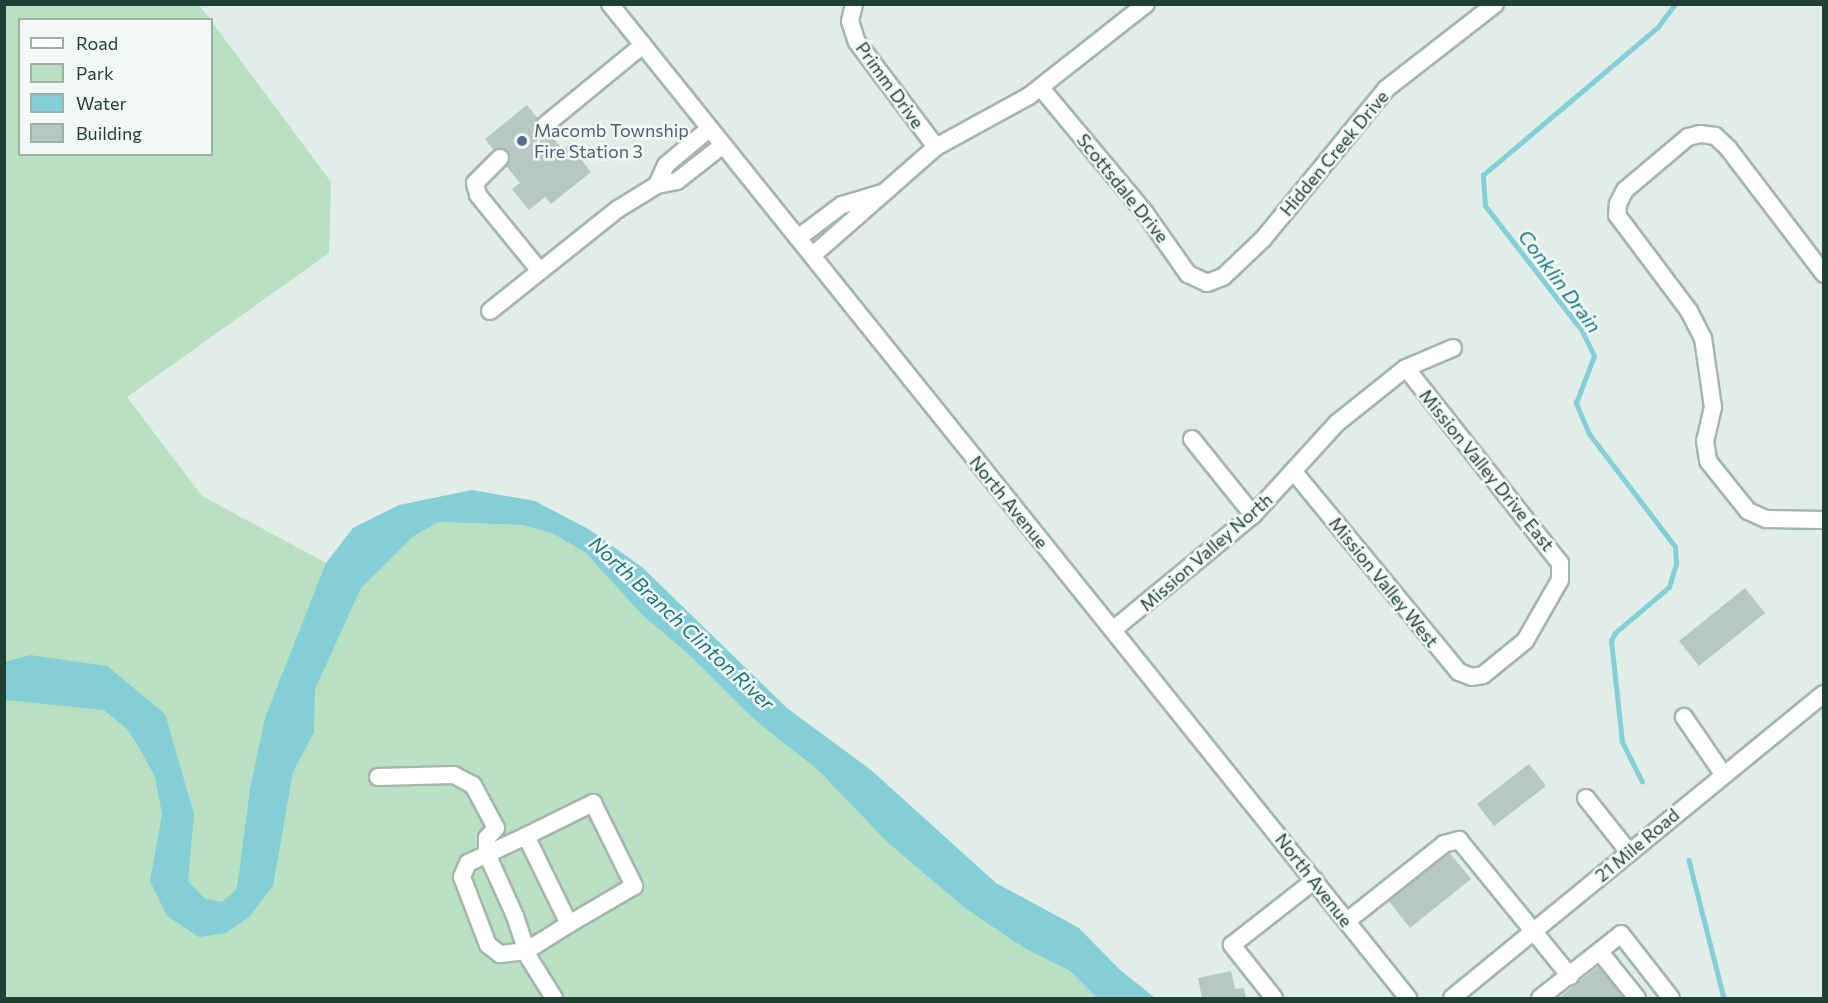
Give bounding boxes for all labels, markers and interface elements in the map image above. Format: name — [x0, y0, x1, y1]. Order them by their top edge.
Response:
legend — [18, 18, 213, 156]
text: Road — [76, 32, 118, 54]
street label: Primm Drive — [851, 38, 929, 132]
text: Park — [76, 62, 114, 84]
street label: Hidden Creek Drive — [1275, 86, 1393, 220]
text: Water — [76, 92, 127, 114]
place label: Macomb Township Fire Station 3 — [534, 120, 689, 162]
text: Building — [76, 122, 142, 144]
street label: Scottsdale Drive — [1072, 129, 1174, 247]
marker: Macomb Township Fire Station 3 — [515, 134, 529, 148]
water label: Conklin Drain — [1513, 225, 1607, 337]
street label: Mission Valley Drive East — [1415, 385, 1559, 555]
street label: North Avenue — [965, 451, 1053, 553]
street label: Mission Valley North — [1135, 489, 1277, 615]
street label: Mission Valley West — [1325, 512, 1443, 652]
water label: North Branch Clinton River — [585, 531, 779, 715]
street label: 21 Mile Road — [1591, 804, 1683, 886]
street label: North Avenue — [1271, 829, 1357, 931]

